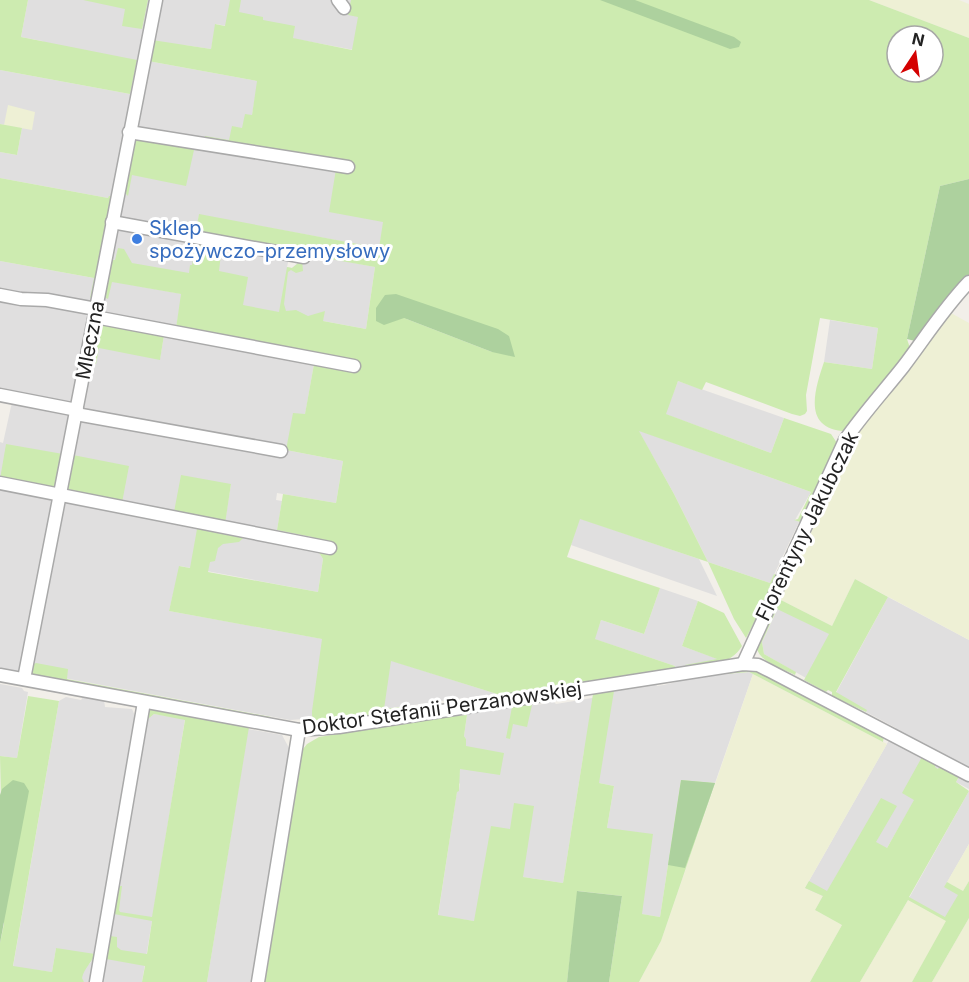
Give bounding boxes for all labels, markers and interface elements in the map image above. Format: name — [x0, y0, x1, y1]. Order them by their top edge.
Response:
north arrow — [885, 24, 945, 84]
text: N — [910, 28, 927, 51]
place label: Sklep spożywczo-przemysłowy — [149, 216, 390, 263]
marker: Sklep spożywczo-przemysłowy — [130, 232, 144, 246]
street label: Mleczna — [71, 299, 109, 381]
street label: Florentyny Jakubczak — [751, 427, 863, 625]
street label: Doktor Stefanii Perzanowskiej — [301, 676, 583, 740]

